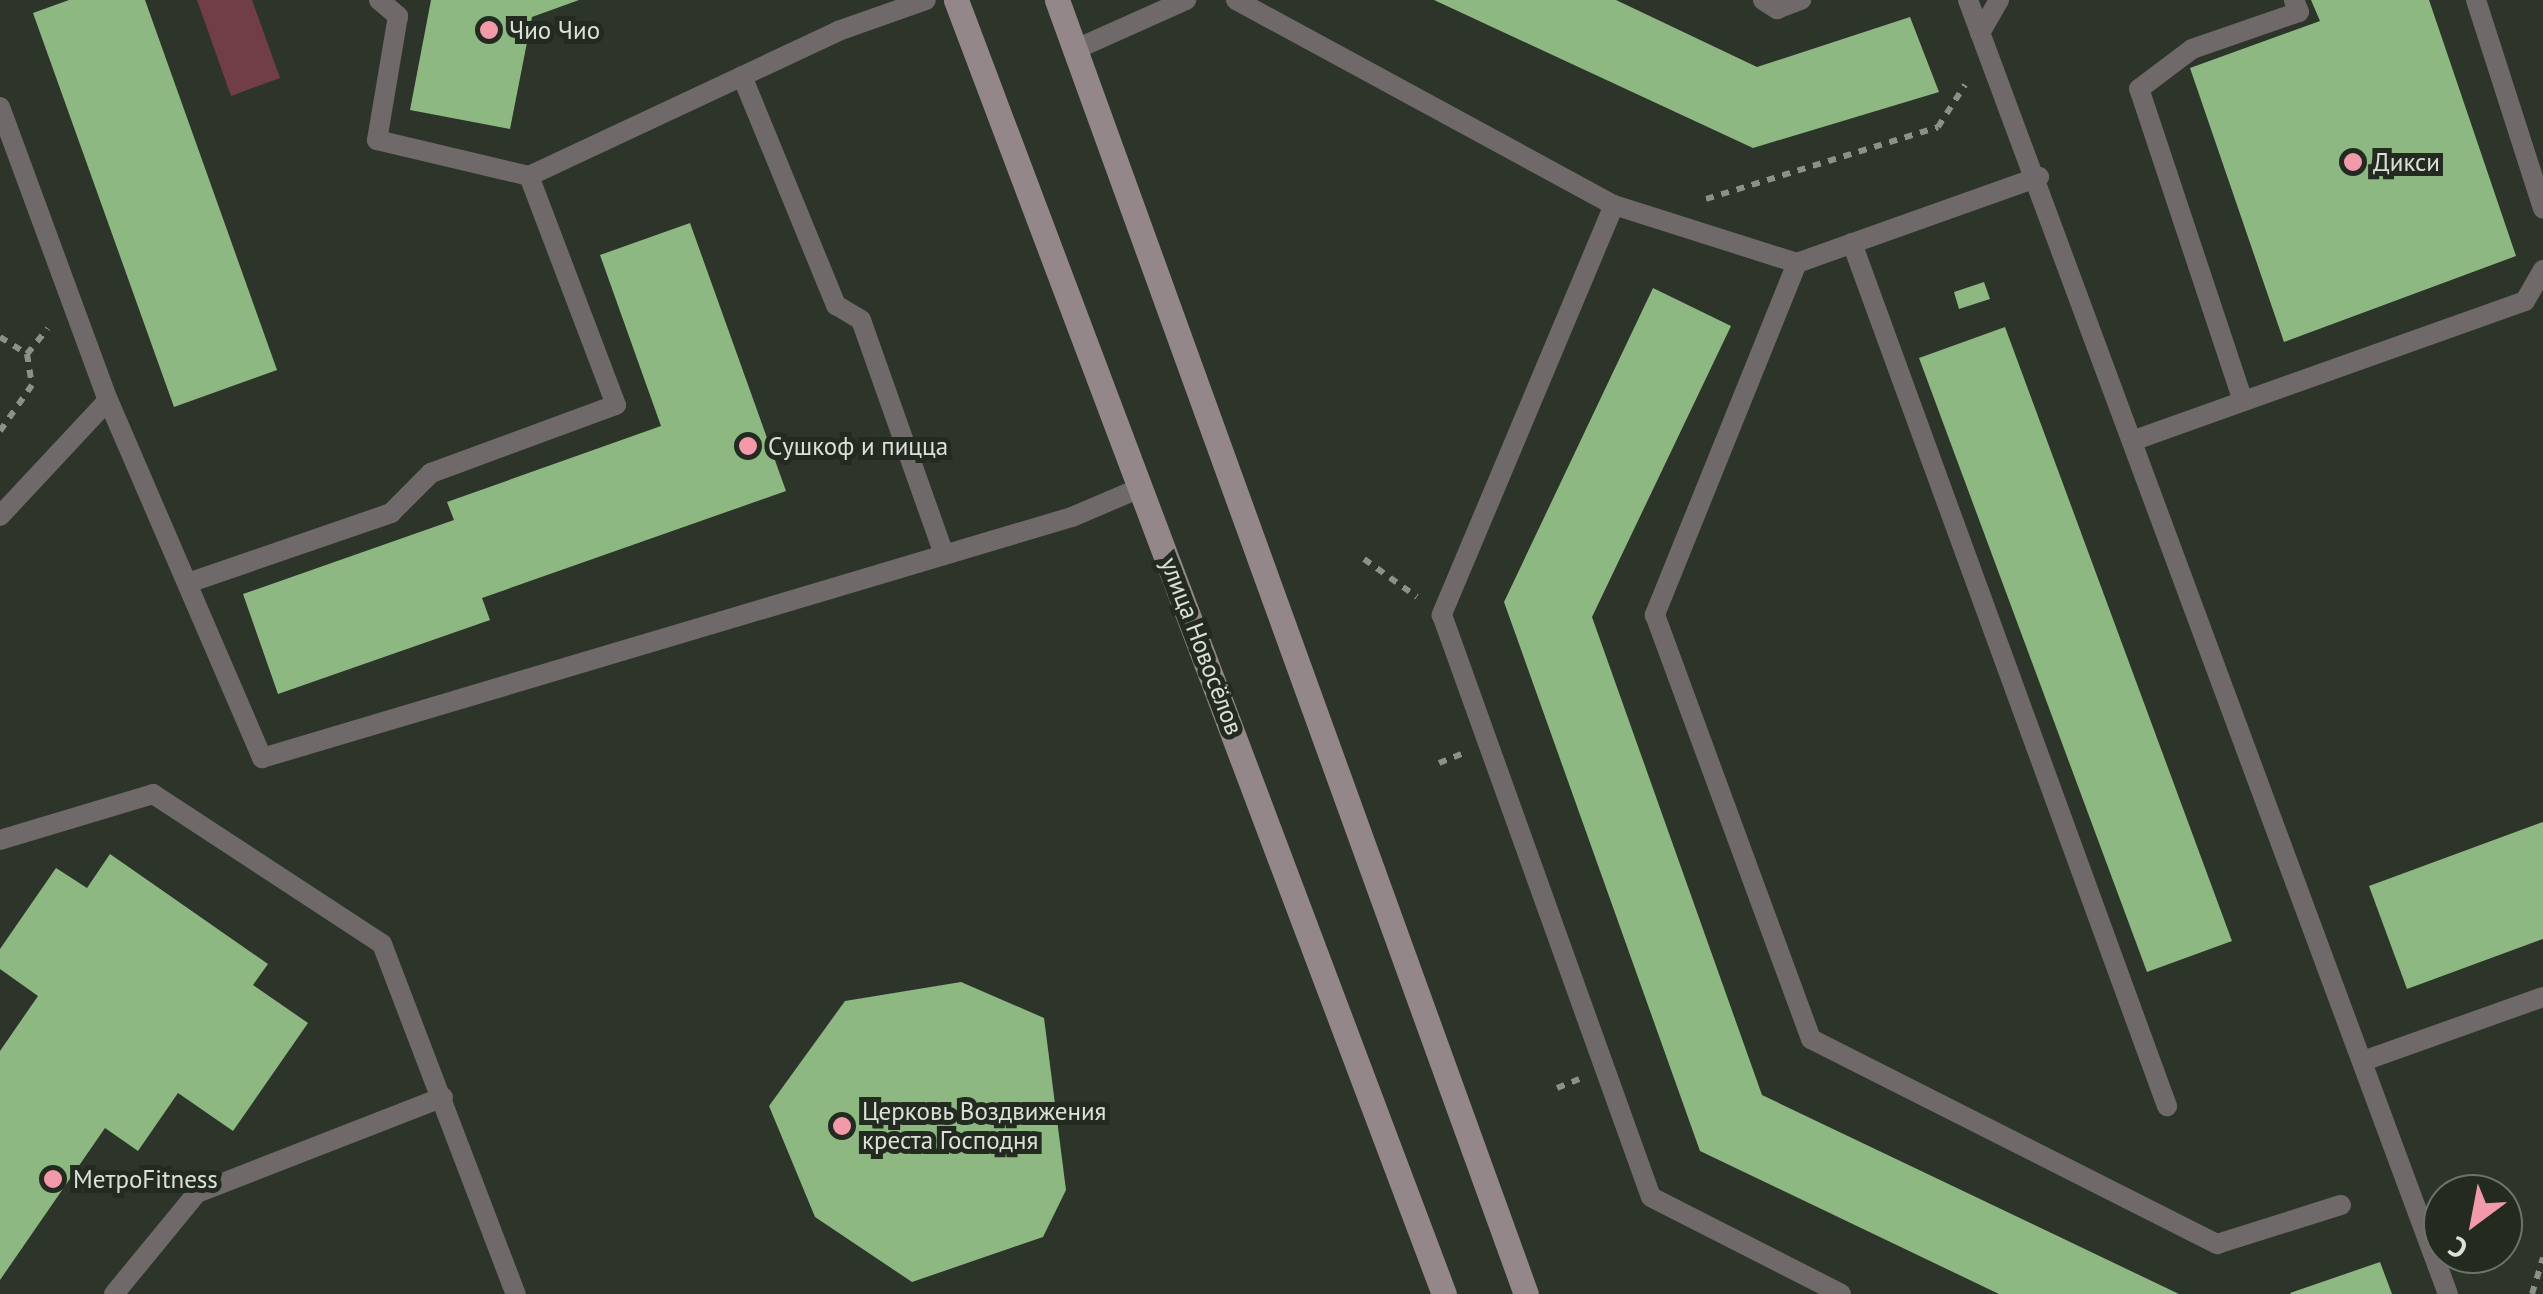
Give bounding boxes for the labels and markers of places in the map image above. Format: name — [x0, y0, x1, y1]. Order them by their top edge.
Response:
place label: Чио Чио — [509, 15, 600, 45]
marker: Чио Чио — [478, 19, 500, 41]
place label: Дикси — [2373, 147, 2440, 177]
marker: Дикси — [2342, 151, 2364, 173]
place label: Сушкоф и пицца — [768, 431, 948, 461]
marker: Сушкоф и пицца — [737, 435, 759, 457]
place label: Церковь Воздвижения креста Господня — [862, 1097, 1107, 1156]
marker: Церковь Воздвижения креста Господня — [831, 1115, 853, 1137]
place label: МетроFitness — [73, 1164, 218, 1194]
marker: МетроFitness — [42, 1168, 64, 1190]

